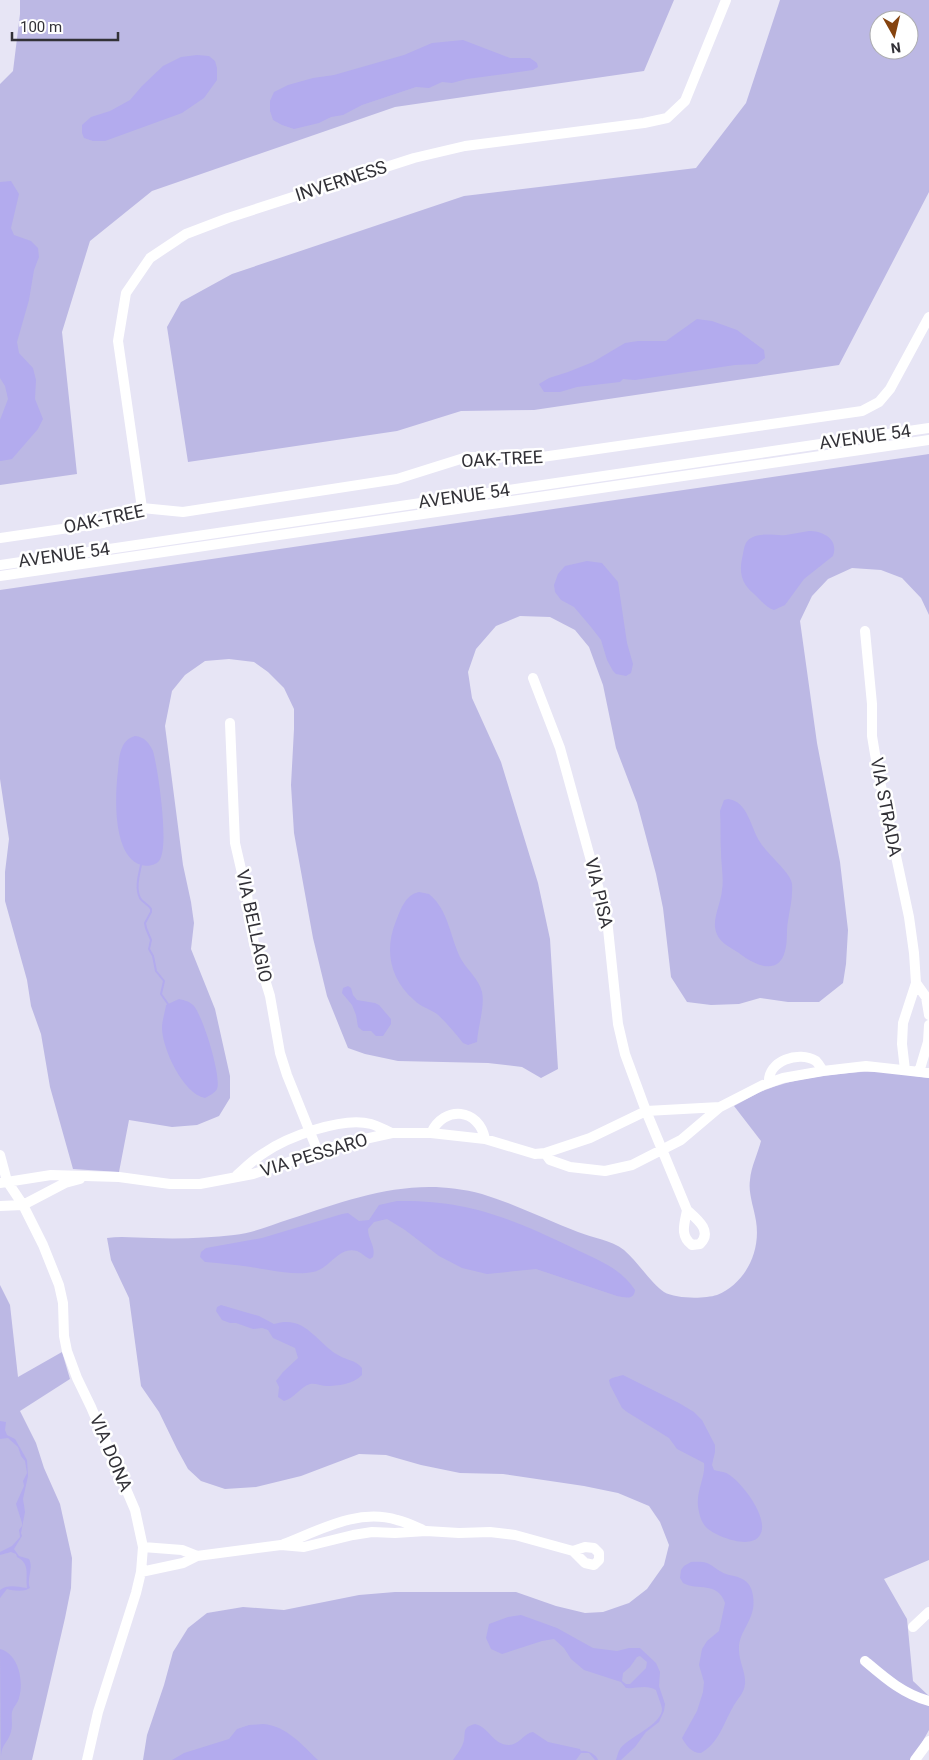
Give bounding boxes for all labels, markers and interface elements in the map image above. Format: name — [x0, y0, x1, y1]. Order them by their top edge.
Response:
scale bar — [12, 10, 119, 42]
north arrow — [869, 10, 919, 60]
text: 100 m — [20, 18, 62, 36]
text: N — [890, 39, 902, 56]
street label: INVERNESS — [292, 156, 390, 205]
street label: AVENUE 54 — [818, 420, 912, 453]
street label: OAK-TREE — [461, 446, 543, 471]
street label: AVENUE 54 — [417, 479, 511, 512]
street label: OAK-TREE — [62, 500, 146, 537]
street label: AVENUE 54 — [17, 538, 111, 571]
street label: VIA STRADA — [867, 756, 906, 858]
street label: VIA PISA — [581, 856, 618, 930]
street label: VIA BELLAGIO — [232, 868, 277, 984]
street label: VIA PESSARO — [258, 1128, 370, 1181]
street label: VIA DONA — [86, 1411, 137, 1495]

